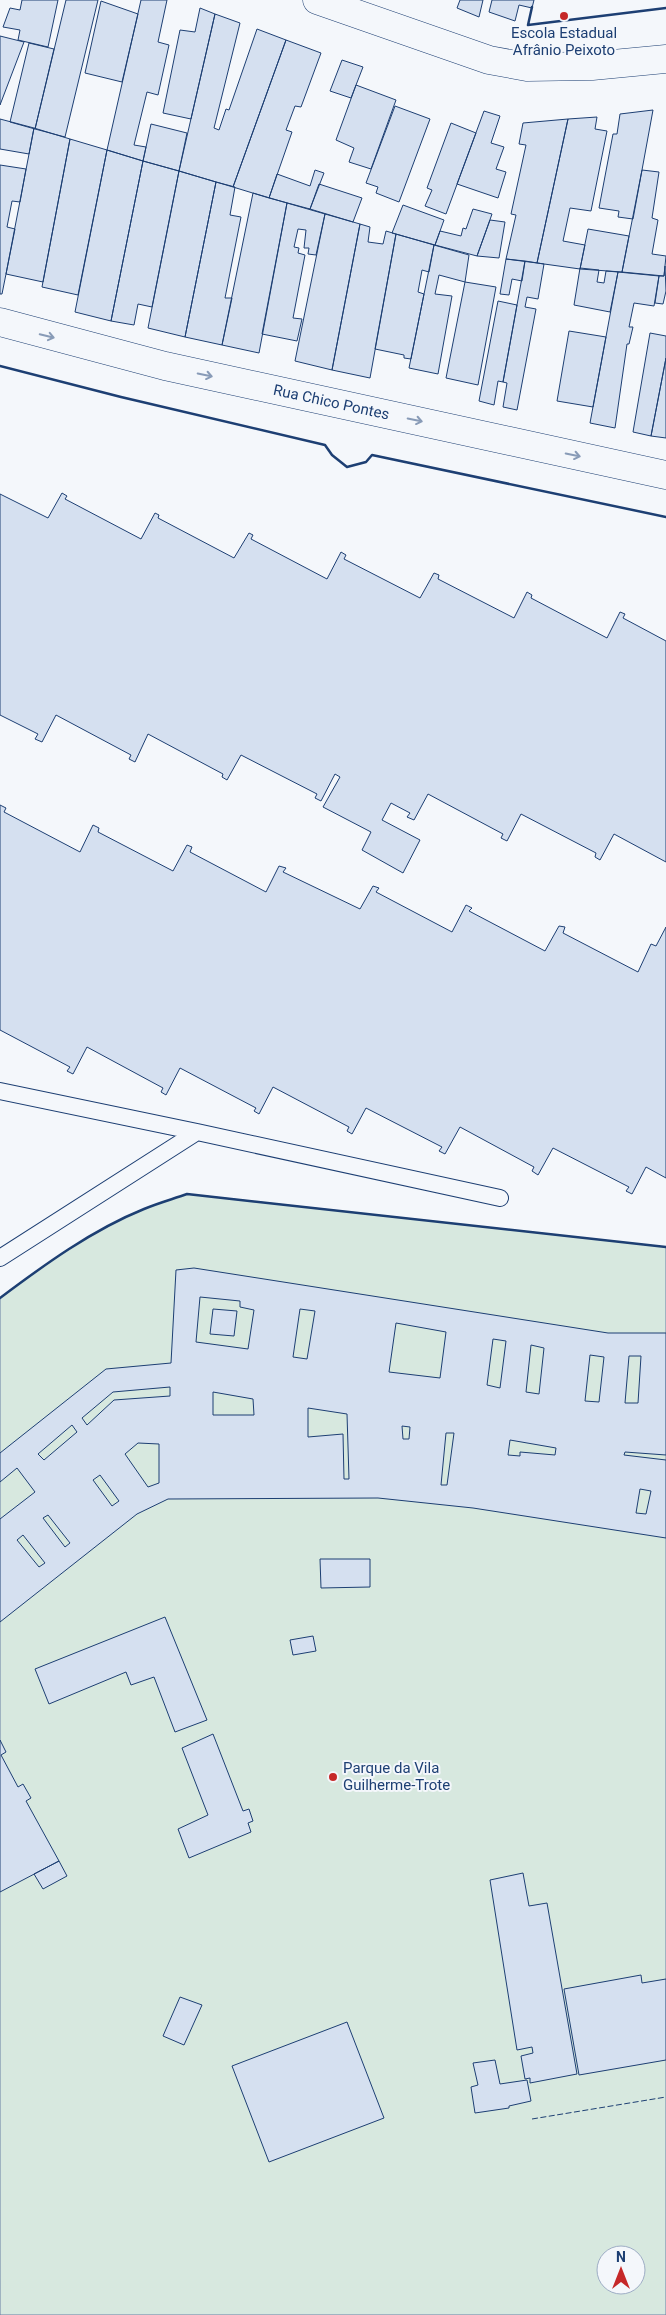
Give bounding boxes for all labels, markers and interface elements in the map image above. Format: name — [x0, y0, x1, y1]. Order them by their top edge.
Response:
marker: Escola Estadual Afrânio Peixoto — [558, 10, 570, 22]
place label: Escola Estadual Afrânio Peixoto — [511, 24, 617, 59]
one-way arrow — [38, 332, 54, 341]
one-way arrow — [196, 370, 212, 380]
street label: Rua Chico Pontes — [272, 381, 391, 424]
one-way arrow — [406, 416, 422, 425]
one-way arrow — [565, 451, 581, 460]
place label: Parque da Vila Guilherme-Trote — [343, 1759, 450, 1794]
marker: Parque da Vila Guilherme-Trote — [327, 1771, 339, 1783]
north arrow — [596, 2245, 646, 2295]
text: N — [616, 2249, 626, 2265]

